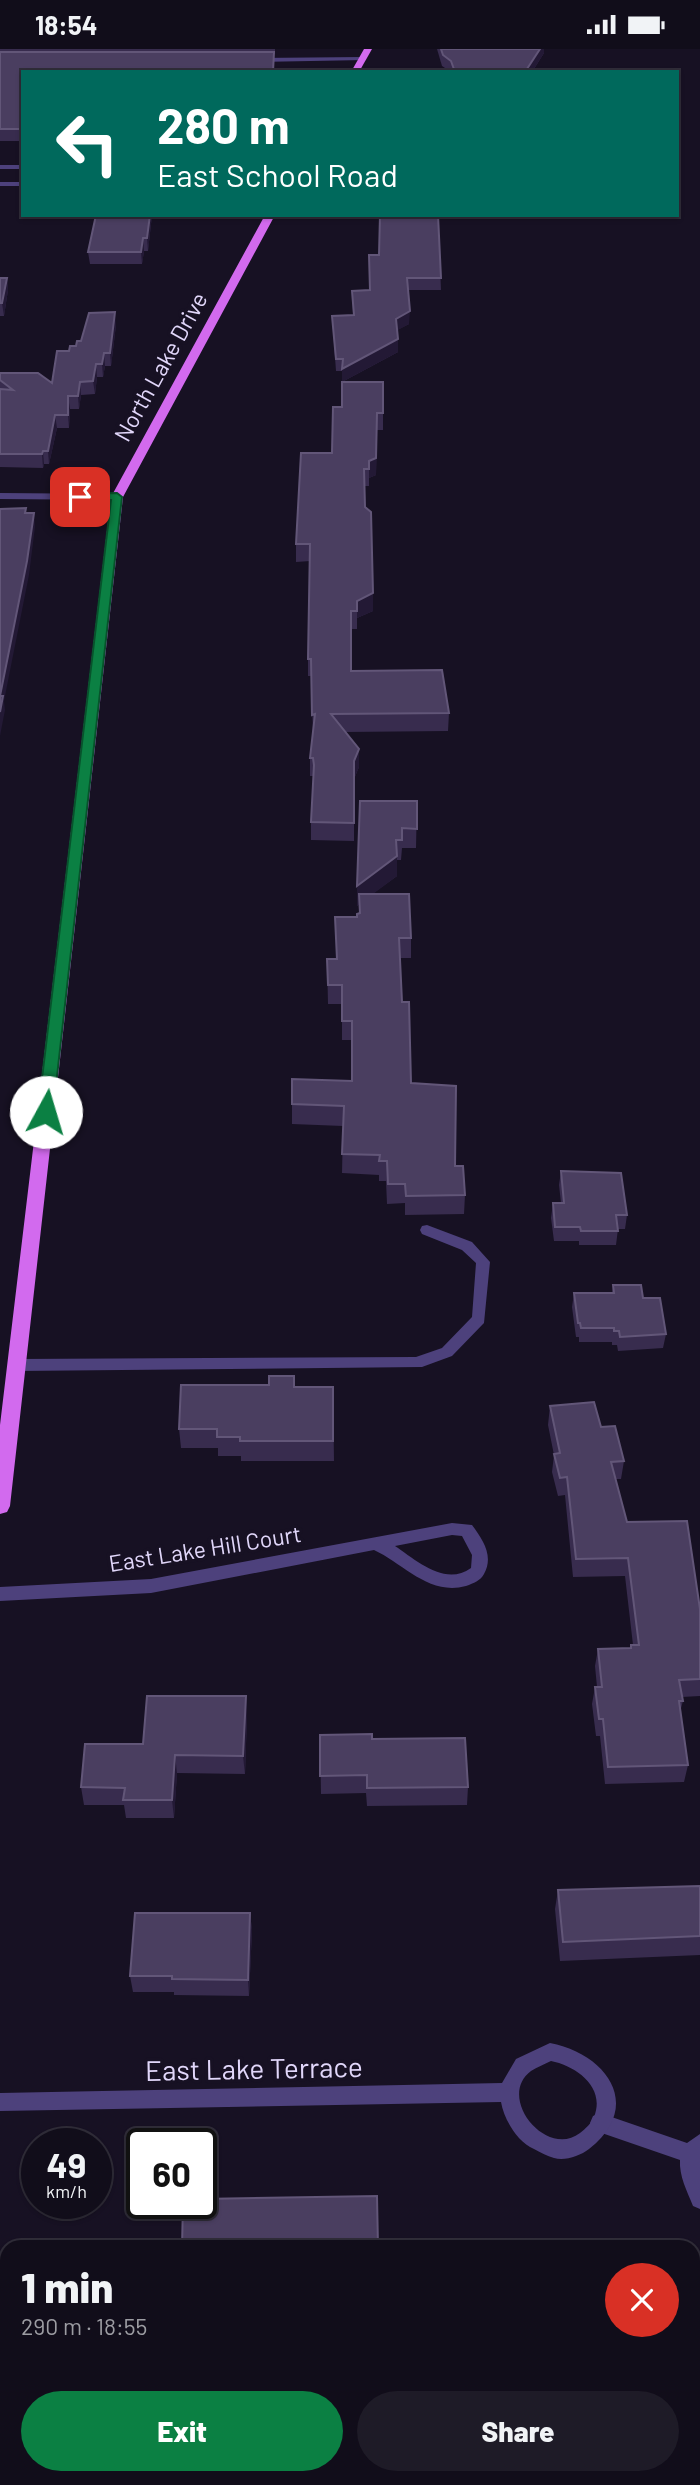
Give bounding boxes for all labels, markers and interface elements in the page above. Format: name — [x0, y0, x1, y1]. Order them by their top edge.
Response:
text: 18:54 — [35, 9, 97, 40]
text: 280 m — [157, 95, 290, 154]
icon: left — [42, 98, 133, 189]
text: East School Road — [157, 155, 398, 193]
street label: North Lake Drive — [108, 287, 213, 446]
pin — [50, 467, 110, 527]
icon: arrive — [61, 478, 99, 516]
position arrow — [9, 1075, 83, 1149]
street label: East Lake Hill Court — [107, 1519, 303, 1577]
street label: East Lake Terrace — [145, 2049, 363, 2087]
speed limit sign: 60 — [126, 2128, 217, 2219]
text: 49 — [47, 2143, 86, 2185]
text: km/h — [46, 2180, 87, 2202]
text: 1 min — [21, 2261, 113, 2311]
button: close — [605, 2263, 679, 2337]
text: 290 m · 18:55 — [21, 2312, 147, 2340]
button: Exit — [21, 2391, 343, 2471]
button: Share — [357, 2391, 679, 2471]

